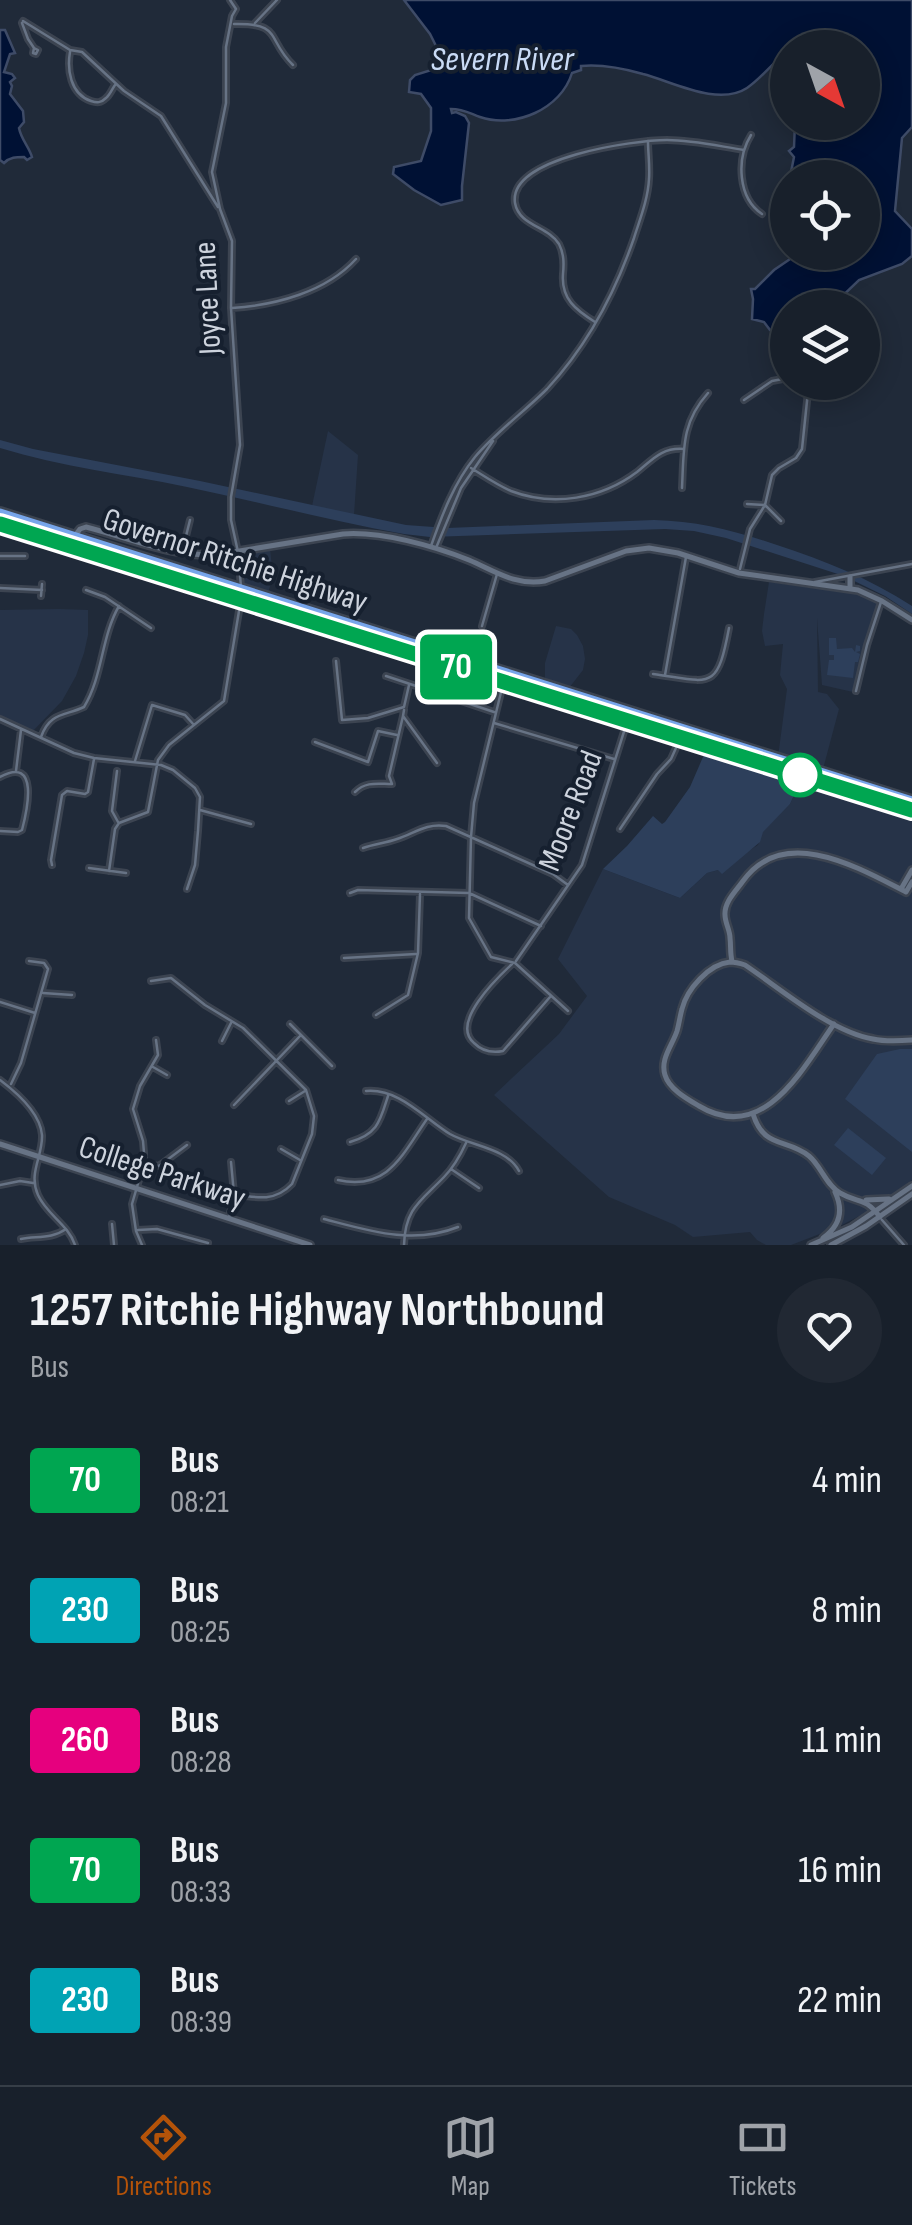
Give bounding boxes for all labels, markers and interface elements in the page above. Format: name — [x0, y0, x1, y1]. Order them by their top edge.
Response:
north arrow — [770, 30, 880, 140]
map controls — [770, 30, 880, 400]
water label: Severn River — [430, 38, 575, 81]
button: locate — [770, 160, 880, 270]
street label: Joyce Lane — [186, 241, 230, 356]
button: layers — [770, 290, 880, 400]
street label: Governor Ritchie Highway — [98, 500, 372, 622]
line badge: 70 — [411, 634, 501, 700]
text: 70 — [440, 646, 472, 689]
street label: Moore Road — [530, 745, 612, 877]
unlabelled marker — [779, 754, 821, 796]
street label: College Parkway — [74, 1128, 250, 1218]
button: heart — [777, 1278, 882, 1383]
text: 1257 Ritchie Highway Northbound — [30, 1282, 604, 1339]
text: Bus — [30, 1348, 69, 1387]
text: Bus — [170, 1438, 219, 1483]
text: 4 min — [812, 1458, 882, 1503]
text: 70 — [69, 1459, 101, 1502]
text: 08:21 — [170, 1483, 229, 1522]
text: Bus — [170, 1568, 219, 1613]
text: 8 min — [812, 1588, 882, 1633]
text: 230 — [61, 1589, 109, 1632]
text: 08:25 — [170, 1613, 230, 1652]
text: Bus — [170, 1698, 219, 1743]
text: 11 min — [802, 1718, 882, 1763]
text: 260 — [61, 1719, 109, 1762]
text: 08:28 — [170, 1743, 232, 1782]
text: Bus — [170, 1828, 219, 1873]
text: 16 min — [798, 1848, 882, 1893]
text: 70 — [69, 1849, 101, 1892]
text: 08:33 — [170, 1873, 231, 1912]
text: Bus — [170, 1958, 219, 2003]
text: 22 min — [797, 1978, 882, 2023]
text: 230 — [61, 1979, 109, 2022]
text: 08:39 — [170, 2003, 232, 2042]
tab: Directions — [116, 2110, 212, 2203]
tab: Map — [443, 2110, 498, 2203]
tab: Tickets — [729, 2110, 796, 2203]

